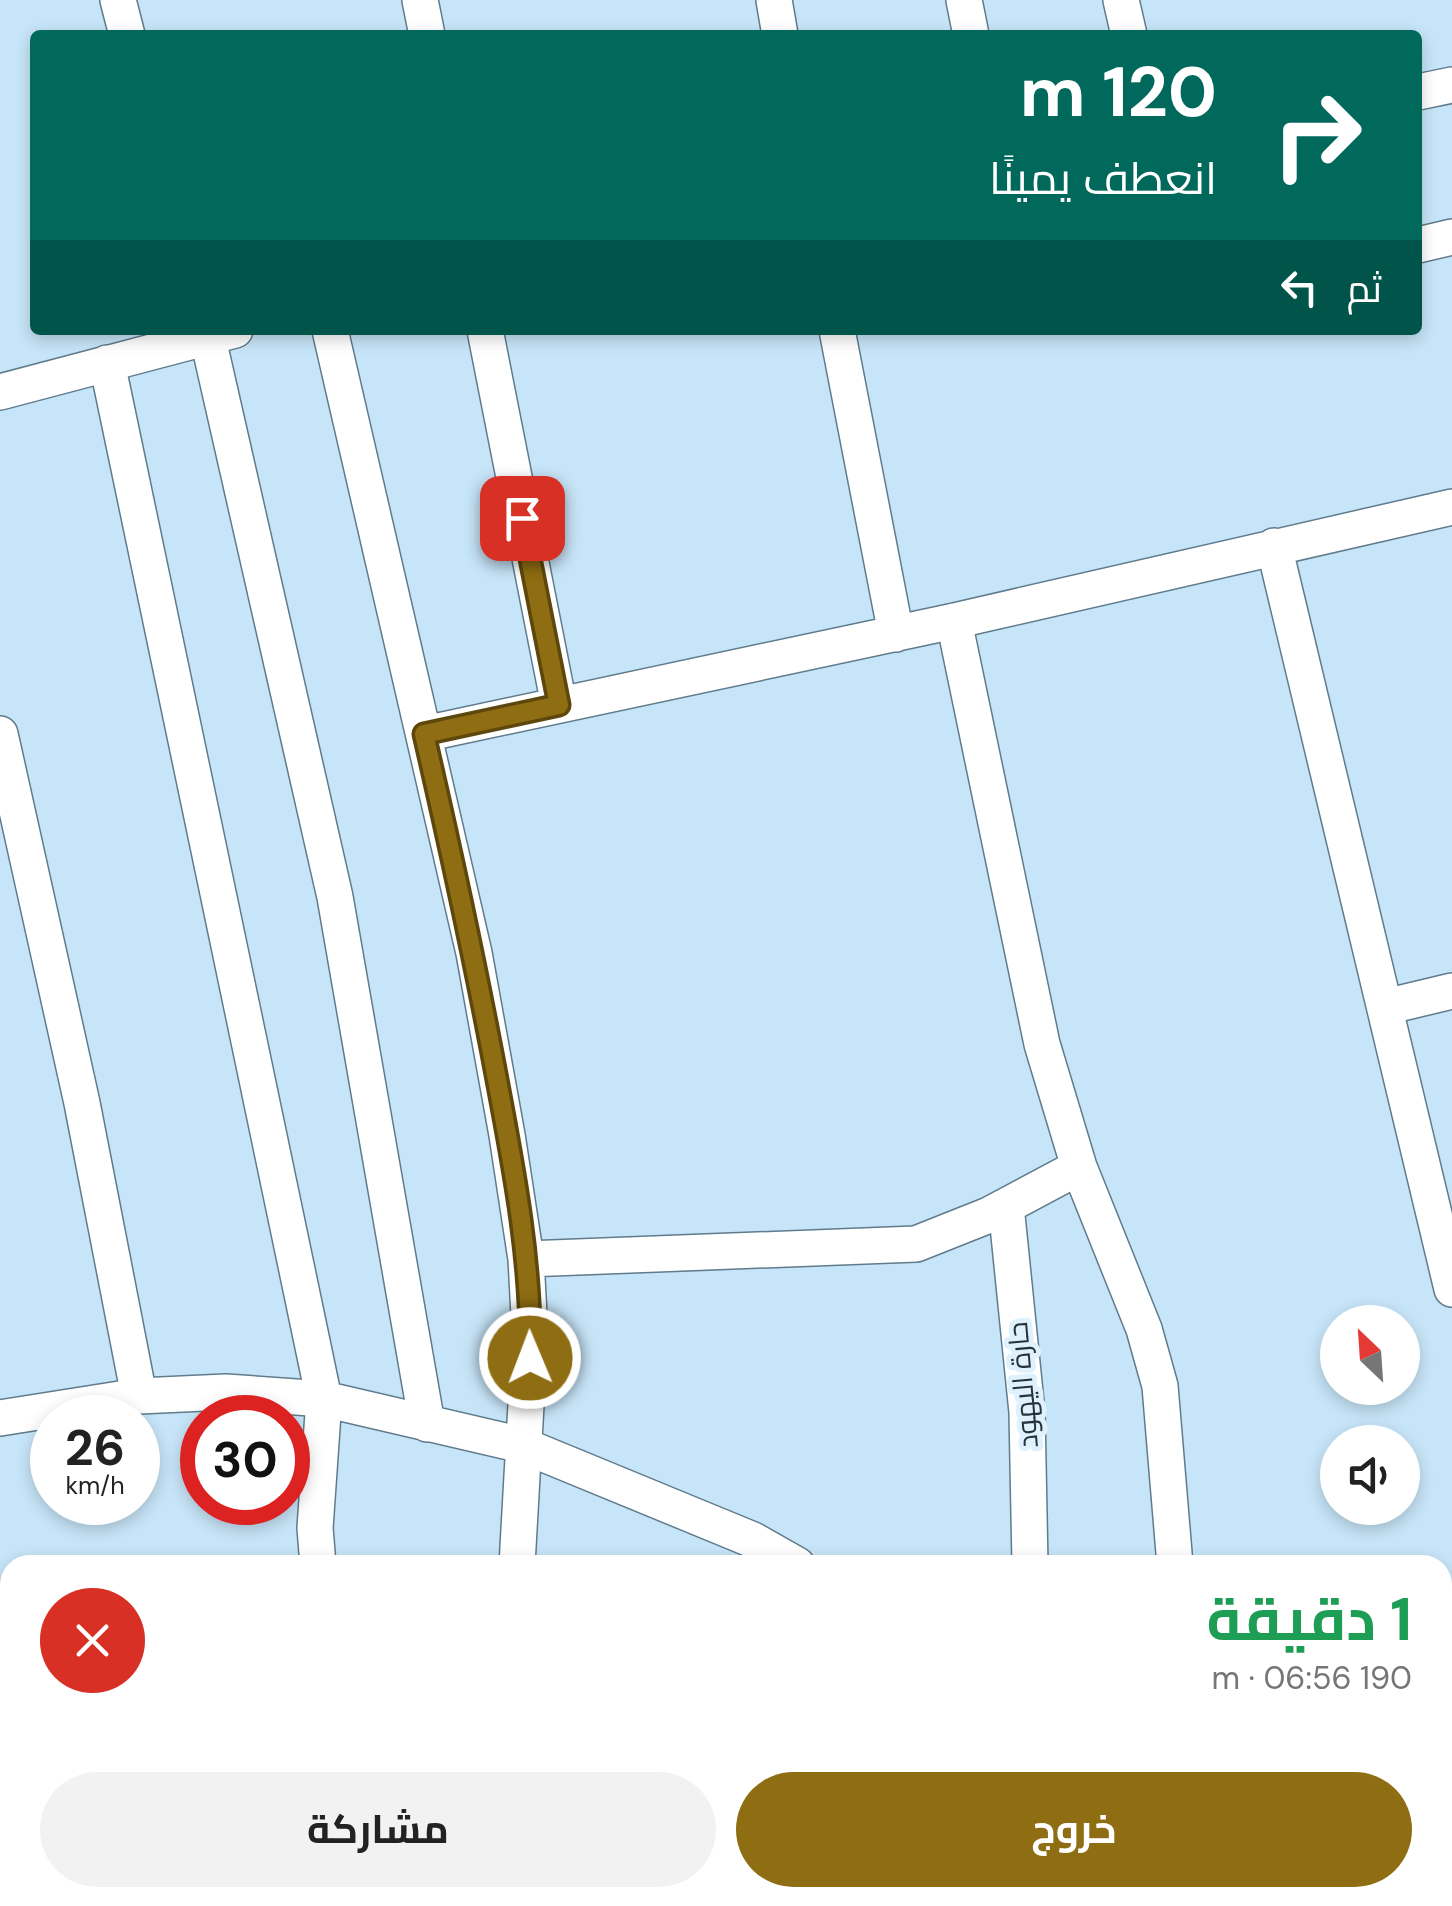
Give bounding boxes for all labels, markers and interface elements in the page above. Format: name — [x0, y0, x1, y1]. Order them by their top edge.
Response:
text: 120 m — [1020, 47, 1217, 138]
icon: right — [1252, 70, 1382, 200]
text: انعطف يمينًا — [989, 149, 1217, 208]
icon: left — [1272, 260, 1327, 315]
text: ثم — [1347, 264, 1382, 314]
pin — [480, 476, 565, 561]
icon: arrive — [495, 491, 550, 546]
north arrow — [1320, 1305, 1420, 1405]
map controls — [1320, 1305, 1420, 1525]
position arrow — [478, 1306, 582, 1410]
street label: حارة اليهود — [999, 1320, 1047, 1450]
speed limit sign: 30 — [180, 1395, 310, 1525]
text: 26 — [65, 1415, 125, 1481]
button: sound — [1320, 1425, 1420, 1525]
text: km/h — [65, 1469, 125, 1502]
text: 1 دقيقة — [1206, 1580, 1412, 1659]
button: close — [40, 1588, 145, 1693]
text: 190 m · 06:56 — [1212, 1657, 1412, 1699]
button: مشاركة — [40, 1772, 716, 1887]
button: خروج — [736, 1772, 1412, 1887]

